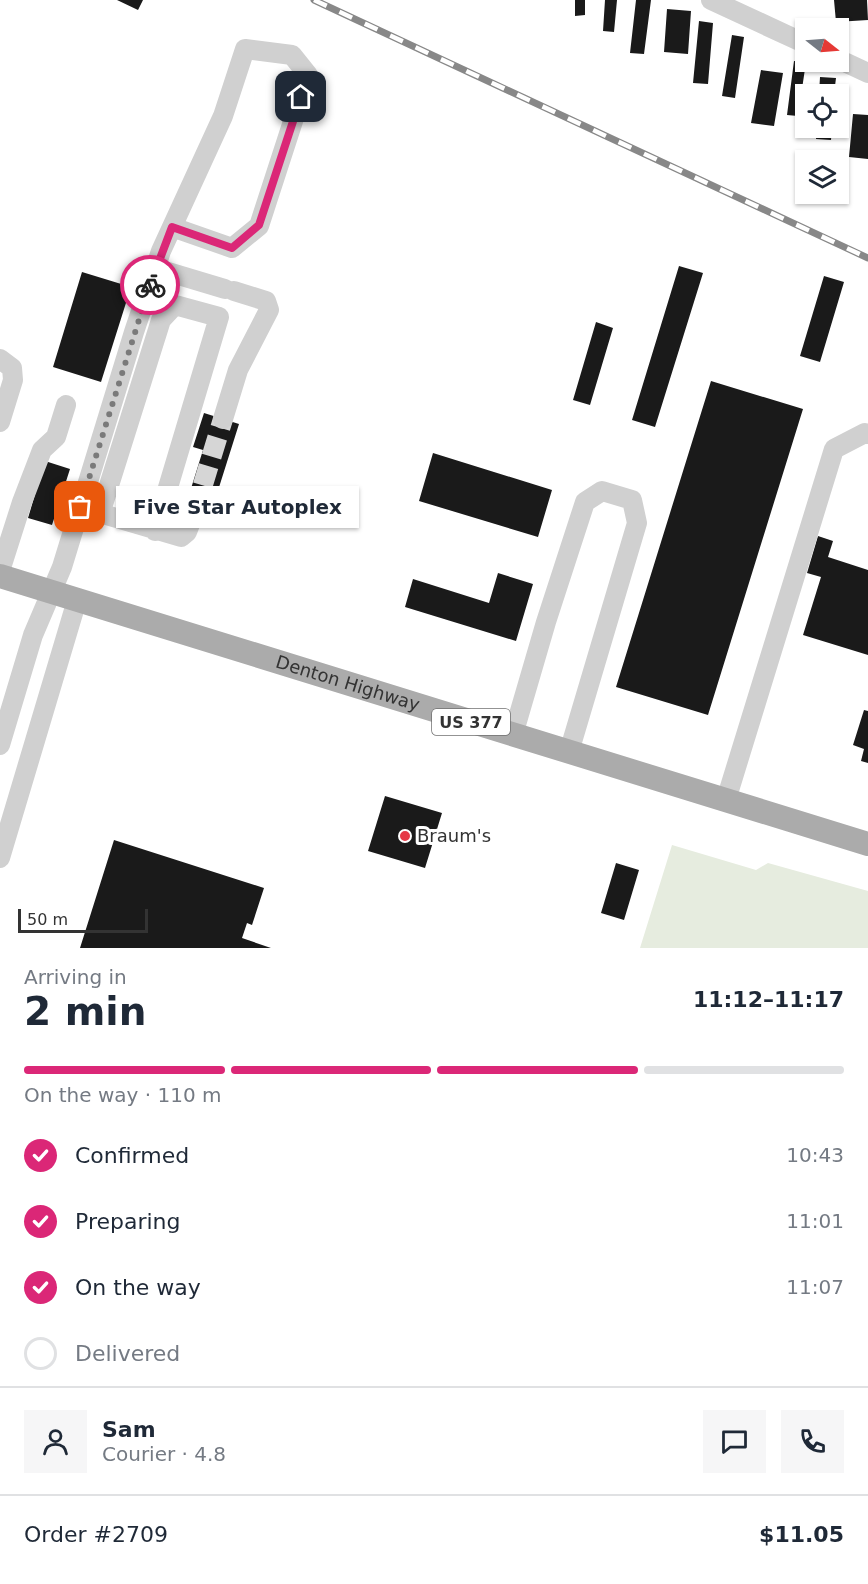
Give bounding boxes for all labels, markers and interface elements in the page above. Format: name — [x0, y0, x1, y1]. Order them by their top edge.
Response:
north arrow — [795, 18, 849, 72]
map controls — [795, 18, 849, 204]
pin — [275, 71, 326, 122]
icon: home — [284, 80, 317, 113]
button: locate — [795, 84, 849, 138]
button: layers — [795, 150, 849, 204]
courier — [120, 255, 180, 315]
icon: bike — [134, 269, 167, 302]
pin — [54, 481, 105, 532]
callout: Five Star Autoplex — [116, 486, 359, 528]
icon: bag — [63, 490, 96, 523]
text: Five Star Autoplex — [133, 495, 342, 519]
street label: Denton Highway — [273, 651, 423, 715]
road number: US 377 — [432, 709, 510, 735]
place label: Braum's — [417, 825, 491, 846]
marker: Braum's — [398, 829, 412, 843]
scale bar — [18, 906, 148, 934]
text: 50 m — [27, 910, 68, 929]
text: Arriving in — [24, 965, 127, 989]
text: 11:12–11:17 — [693, 987, 844, 1012]
text: 2 min — [24, 989, 146, 1034]
text: On the way · 110 m — [24, 1083, 222, 1107]
icon: check — [24, 1139, 57, 1172]
text: Confirmed — [75, 1143, 189, 1168]
text: 10:43 — [786, 1143, 844, 1167]
icon: check — [24, 1205, 57, 1238]
text: Preparing — [75, 1209, 181, 1234]
text: 11:01 — [786, 1209, 844, 1233]
icon: check — [24, 1271, 57, 1304]
text: On the way — [75, 1275, 201, 1300]
text: 11:07 — [786, 1275, 844, 1299]
text: Delivered — [75, 1341, 180, 1366]
button: person — [24, 1410, 87, 1473]
button: chat — [703, 1410, 766, 1473]
button: phone — [781, 1410, 844, 1473]
text: Sam — [102, 1417, 156, 1442]
text: Courier · 4.8 — [102, 1442, 226, 1466]
text: Order #2709 — [24, 1522, 168, 1547]
text: $11.05 — [759, 1522, 844, 1547]

